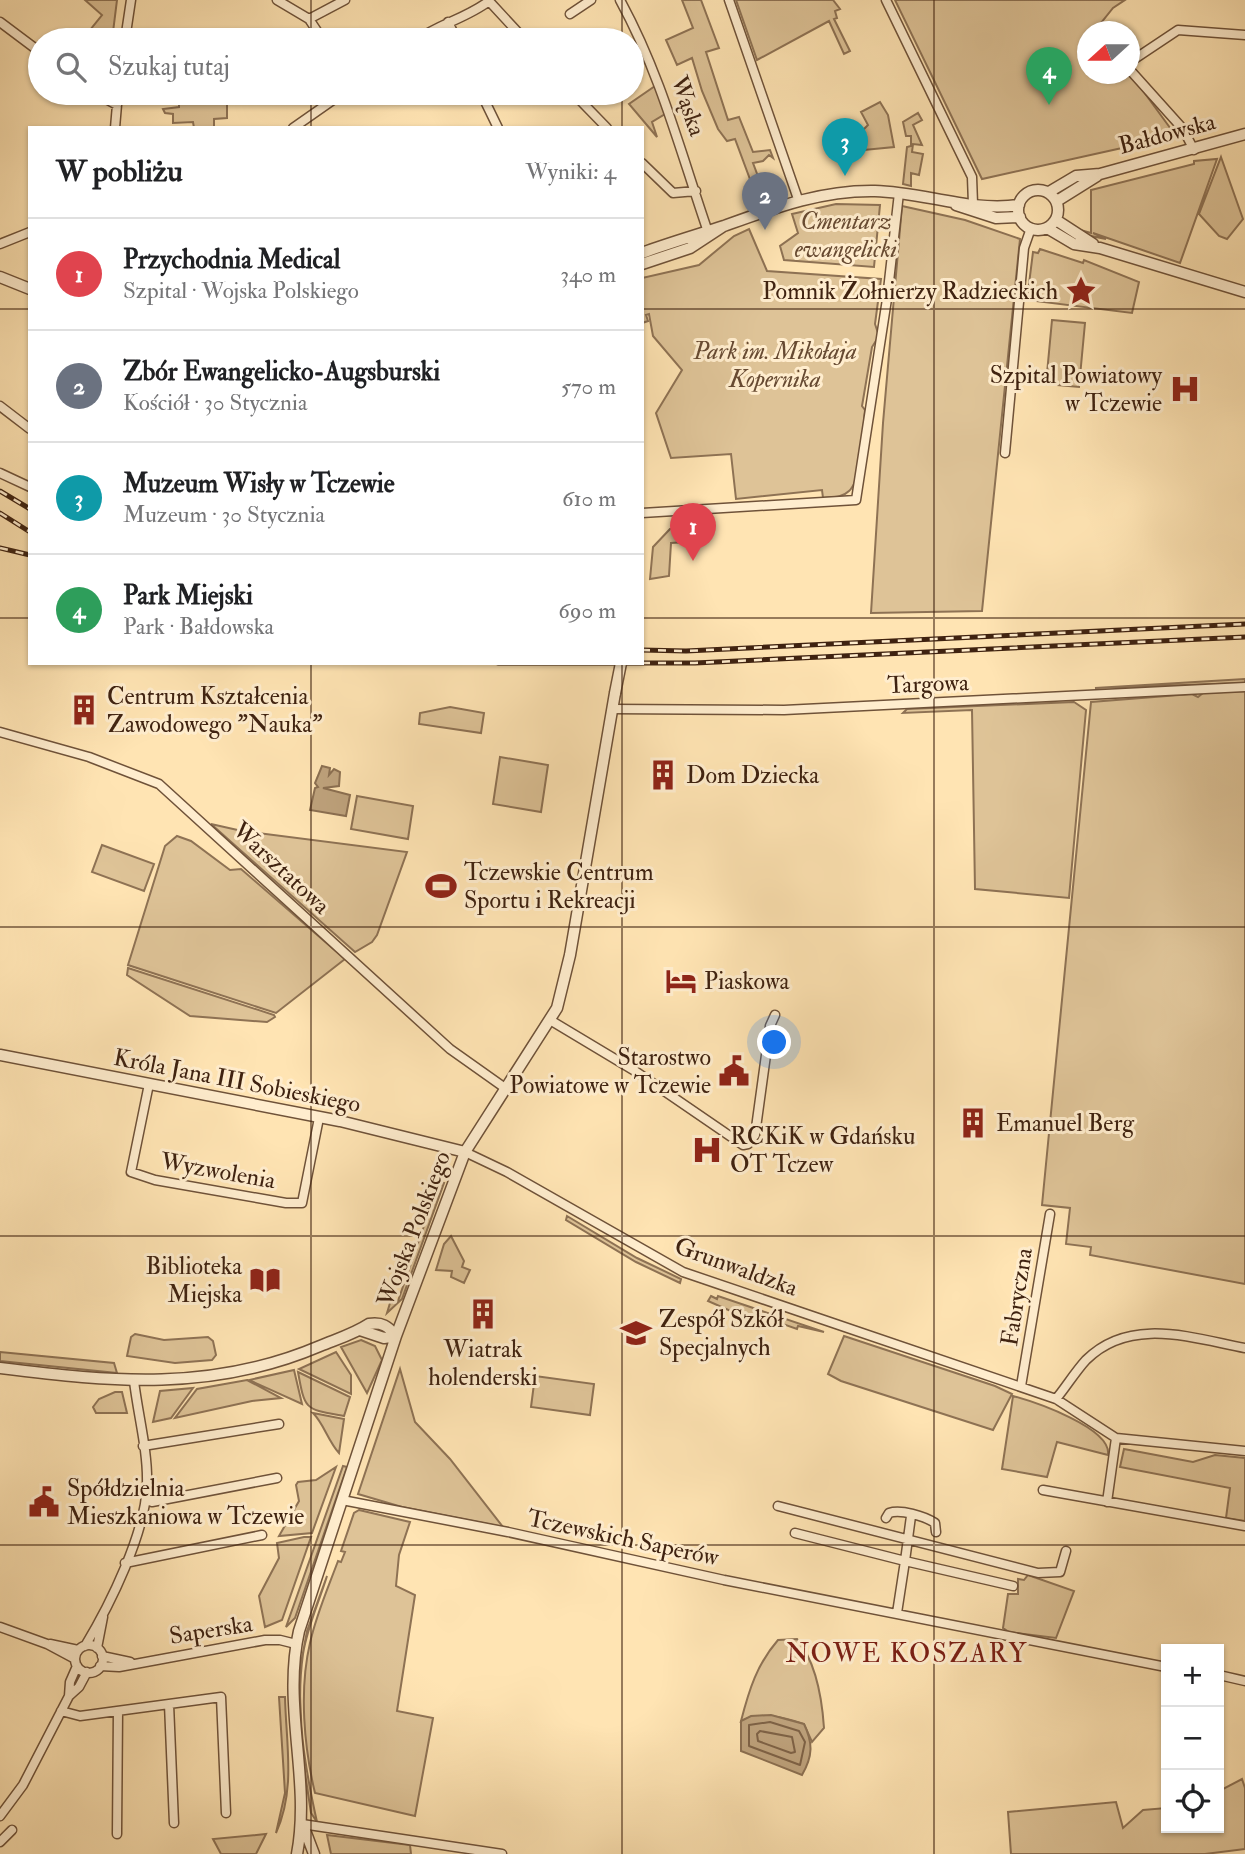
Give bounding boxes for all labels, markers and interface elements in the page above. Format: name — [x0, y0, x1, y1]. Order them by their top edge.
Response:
north arrow — [1077, 21, 1140, 84]
search box — [28, 28, 644, 105]
pin: 4 — [1026, 47, 1072, 105]
icon: search — [52, 48, 90, 86]
text: Szukaj tutaj — [108, 51, 230, 83]
street label: Wąska — [663, 71, 713, 141]
street label: Bałdowska — [1115, 106, 1220, 162]
pin: 3 — [822, 118, 868, 176]
text: W pobliżu — [56, 153, 183, 190]
text: Wyniki: 4 — [525, 157, 616, 186]
pin: 2 — [742, 172, 788, 230]
park label: Cmentarz ewangelicki — [795, 206, 898, 265]
text: Przychodnia Medical — [123, 244, 340, 276]
text: 1 — [75, 260, 83, 289]
text: 340 m — [560, 260, 616, 289]
place icon: Pomnik Żołnierzy Radzieckich — [1064, 274, 1098, 308]
place label: Pomnik Żołnierzy Radzieckich — [762, 275, 1058, 307]
text: Szpital · Wojska Polskiego — [123, 276, 359, 305]
park label: Park im. Mikołaja Kopernika — [692, 336, 857, 395]
text: Zbór Ewangelicko-Augsburski — [123, 356, 440, 388]
place label: Szpital Powiatowy w Tczewie — [990, 360, 1162, 419]
text: 2 — [73, 372, 85, 401]
text: 570 m — [561, 372, 616, 401]
hospital icon: Szpital Powiatowy w Tczewie — [1168, 372, 1202, 406]
text: Kościół · 30 Stycznia — [123, 388, 307, 417]
text: Muzeum Wisły w Tczewie — [123, 468, 395, 500]
text: 3 — [75, 484, 83, 513]
text: 610 m — [562, 484, 616, 513]
text: Muzeum · 30 Stycznia — [123, 500, 325, 529]
pin: 1 — [670, 503, 716, 561]
text: Park Miejski — [123, 580, 253, 612]
text: 4 — [73, 596, 85, 625]
text: 690 m — [558, 596, 616, 625]
text: Park · Bałdowska — [123, 612, 274, 641]
street label: Targowa — [887, 667, 970, 701]
place label: Centrum Kształcenia Zawodowego "Nauka" — [107, 681, 323, 740]
building icon: Centrum Kształcenia Zawodowego "Nauka" — [67, 693, 101, 727]
building icon: Dom Dziecka — [646, 758, 680, 792]
place label: Dom Dziecka — [686, 760, 820, 791]
street label: Warsztatowa — [225, 814, 337, 922]
place label: Tczewskie Centrum Sportu i Rekreacji — [464, 857, 654, 916]
sports icon: Tczewskie Centrum Sportu i Rekreacji — [424, 869, 458, 903]
hotel icon: Piaskowa — [664, 964, 698, 998]
place label: Piaskowa — [704, 966, 791, 997]
your location — [757, 1025, 791, 1059]
street label: Króla Jana III Sobieskiego — [111, 1042, 363, 1120]
place label: Starostwo Powiatowe w Tczewie — [509, 1042, 711, 1101]
public building icon: Starostwo Powiatowe w Tczewie — [717, 1054, 751, 1088]
building icon: Emanuel Berg — [956, 1106, 990, 1140]
place label: Emanuel Berg — [996, 1108, 1135, 1139]
place label: RCKiK w Gdańsku OT Tczew — [730, 1121, 915, 1180]
hospital icon: RCKiK w Gdańsku OT Tczew — [690, 1133, 724, 1167]
street label: Wyzwolenia — [157, 1145, 279, 1197]
street label: Wojska Polskiego — [370, 1147, 458, 1312]
street label: Grunwaldzka — [670, 1230, 803, 1304]
street label: Fabryczna — [994, 1245, 1040, 1348]
place label: Biblioteka Miejska — [146, 1251, 243, 1310]
library icon: Biblioteka Miejska — [248, 1263, 282, 1297]
building icon: Wiatrak holenderski — [466, 1297, 500, 1331]
place label: Zespół Szkół Specjalnych — [659, 1304, 784, 1363]
school or university icon: Zespół Szkół Specjalnych — [619, 1316, 653, 1350]
place label: Wiatrak holenderski — [428, 1334, 538, 1393]
place label: Spółdzielnia Mieszkaniowa w Tczewie — [67, 1473, 304, 1532]
public building icon: Spółdzielnia Mieszkaniowa w Tczewie — [27, 1485, 61, 1519]
street label: Tczewskich Saperów — [525, 1503, 723, 1574]
street label: Saperska — [167, 1608, 256, 1652]
district label: NOWE KOSZARY — [786, 1638, 1028, 1670]
map controls — [1161, 1644, 1224, 1833]
button: + — [1161, 1644, 1224, 1707]
button: − — [1161, 1707, 1224, 1770]
button: locate — [1161, 1770, 1224, 1833]

